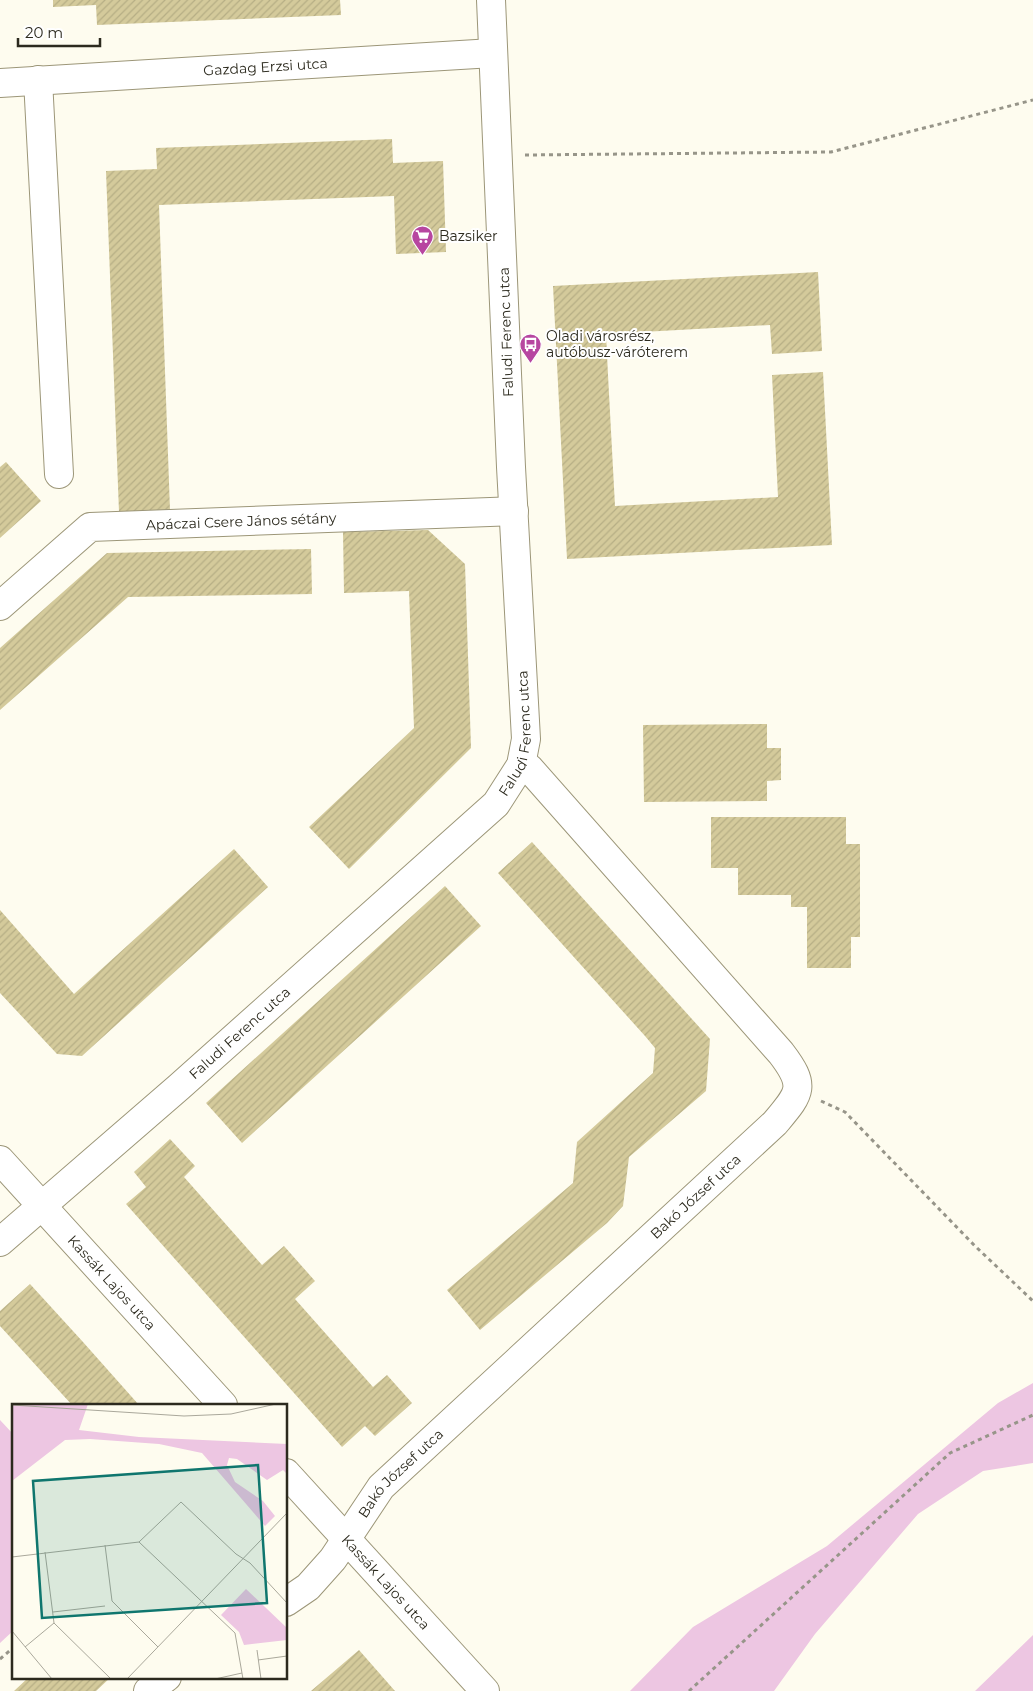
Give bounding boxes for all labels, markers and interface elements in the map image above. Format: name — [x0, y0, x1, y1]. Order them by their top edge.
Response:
scale bar — [18, 15, 100, 47]
text: 20 m — [25, 23, 63, 42]
street label: Gazdag Erzsi utca — [203, 54, 328, 80]
supermarket icon: Bazsiker — [411, 224, 435, 255]
place label: Bazsiker — [439, 227, 498, 245]
street label: Faludi Ferenc utca — [495, 267, 517, 397]
place label: Oladi városrész, autóbusz-váróterem — [546, 327, 688, 361]
bus stop icon: Oladi városrész, autóbusz-váróterem — [518, 332, 542, 363]
street label: Apáczai Csere János sétány — [145, 509, 337, 534]
street label: Faludi Ferenc utca — [494, 670, 535, 799]
street label: Faludi Ferenc utca — [185, 983, 294, 1083]
street label: Bakó József utca — [647, 1150, 745, 1243]
street label: Kassák Lajos utca — [64, 1231, 160, 1334]
inset map — [12, 1404, 288, 1678]
street label: Bakó József utca — [354, 1425, 447, 1521]
street label: Kassák Lajos utca — [338, 1531, 434, 1634]

